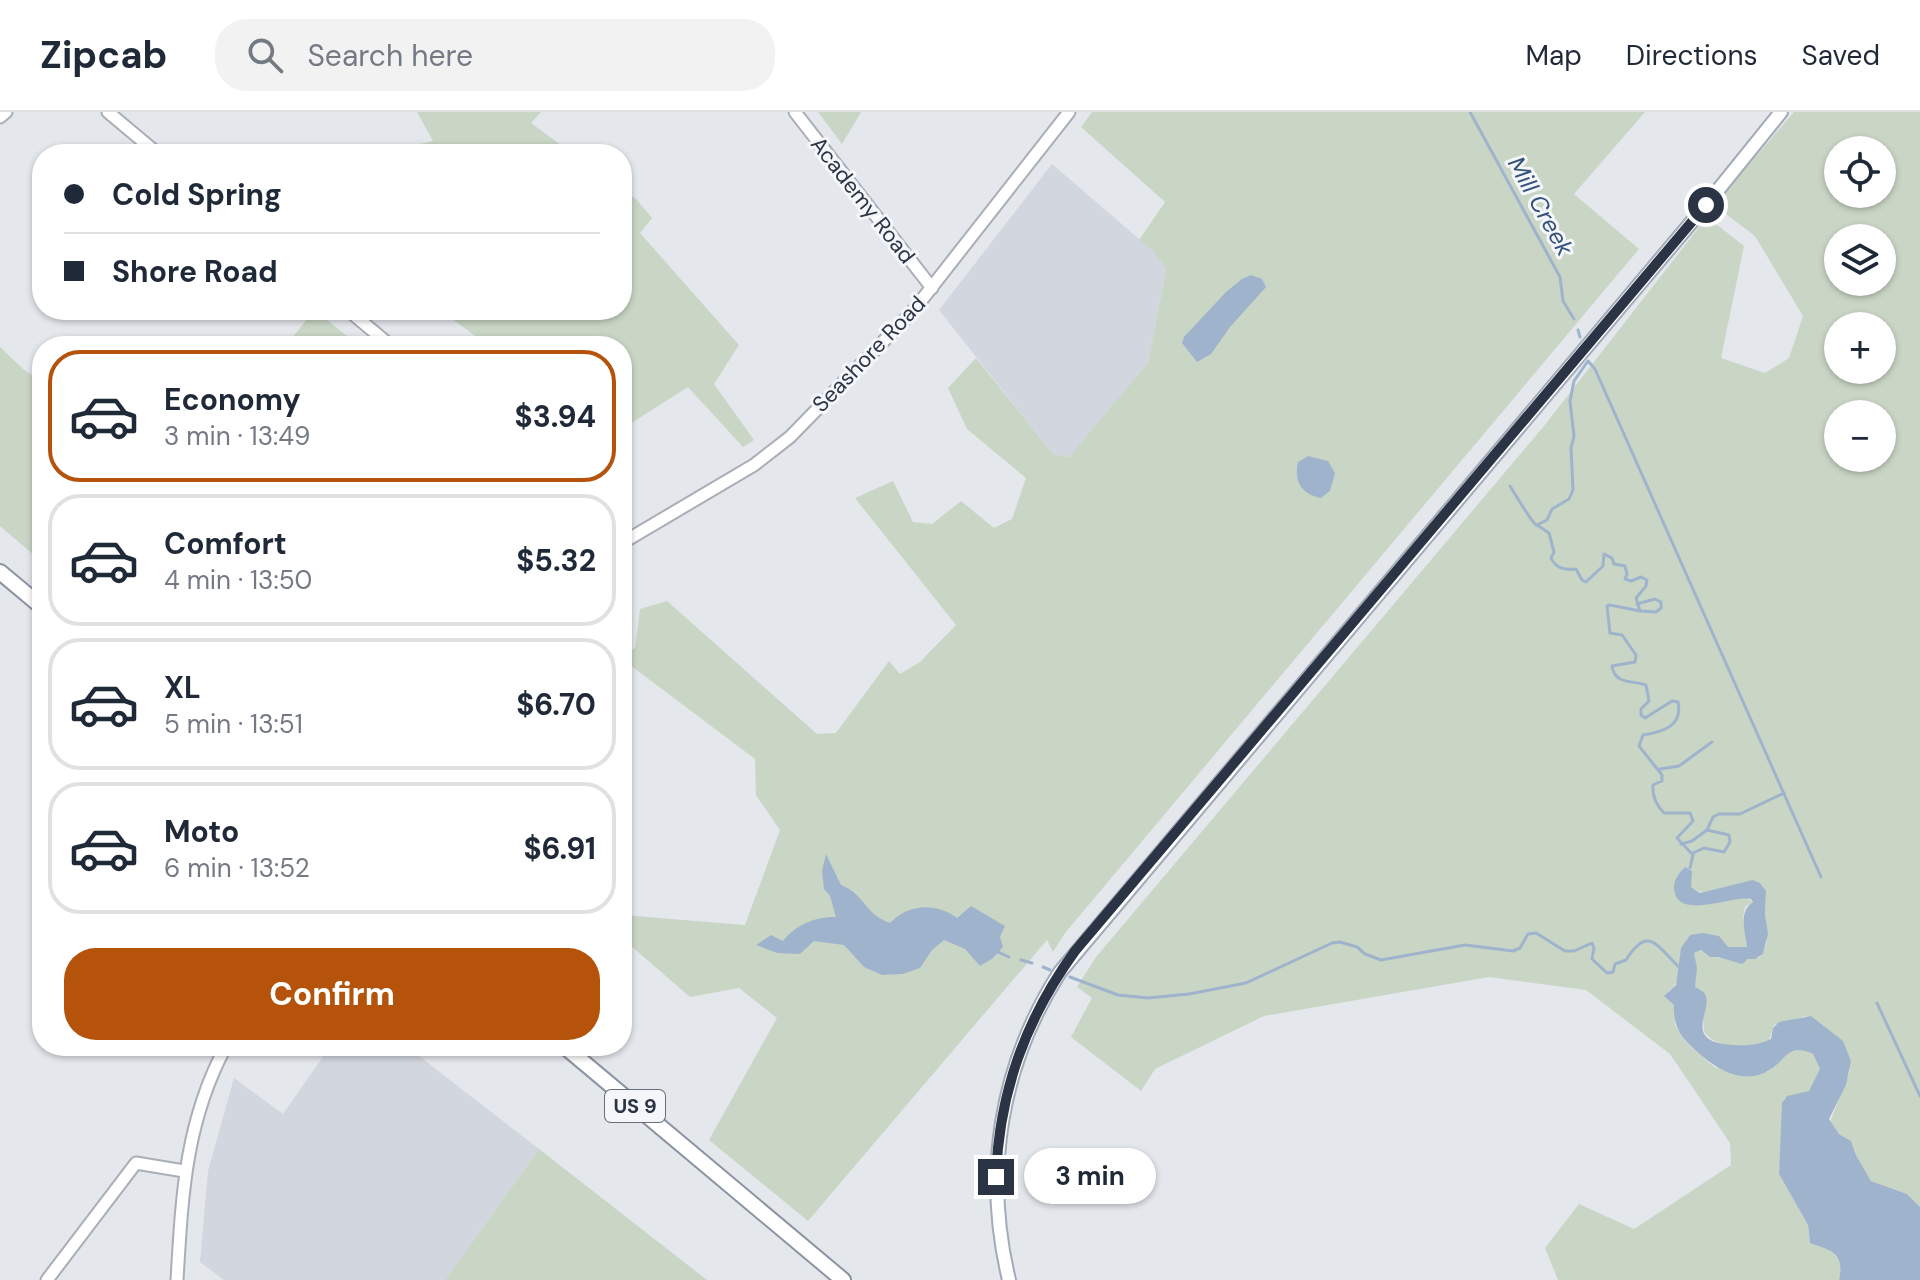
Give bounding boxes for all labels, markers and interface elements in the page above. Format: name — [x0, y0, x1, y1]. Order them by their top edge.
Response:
search box — [215, 19, 775, 91]
text: Zipcab — [40, 30, 167, 80]
icon: search — [243, 33, 287, 77]
text: Search here — [307, 36, 473, 75]
text: Map — [1525, 37, 1582, 74]
text: Directions — [1626, 37, 1758, 74]
text: Saved — [1802, 37, 1880, 74]
street label: Academy Road — [804, 131, 922, 269]
map controls — [1824, 136, 1896, 472]
button: locate — [1824, 136, 1896, 208]
water label: Mill Creek — [1501, 151, 1581, 262]
text: Cold Spring — [112, 175, 282, 214]
route start — [1688, 187, 1724, 223]
button: layers — [1824, 224, 1896, 296]
text: Shore Road — [112, 252, 278, 291]
street label: Seashore Road — [806, 290, 932, 418]
button: + — [1824, 312, 1896, 384]
icon: car — [68, 380, 140, 452]
text: Economy — [164, 380, 301, 419]
text: $3.94 — [515, 397, 596, 436]
button: − — [1824, 400, 1896, 472]
text: 3 min · 13:49 — [164, 419, 310, 453]
icon: car — [68, 524, 140, 596]
text: Comfort — [164, 524, 287, 563]
text: $5.32 — [516, 541, 596, 580]
text: 4 min · 13:50 — [164, 563, 312, 597]
icon: car — [68, 668, 140, 740]
text: XL — [164, 668, 201, 707]
text: $6.70 — [516, 685, 596, 724]
text: 5 min · 13:51 — [164, 707, 303, 741]
icon: car — [68, 812, 140, 884]
text: Moto — [164, 812, 239, 851]
text: $6.91 — [523, 829, 596, 868]
text: 6 min · 13:52 — [164, 851, 310, 885]
button: Confirm — [64, 948, 600, 1040]
road number: US 9 — [605, 1090, 665, 1122]
callout: 3 min — [1024, 1149, 1156, 1205]
route end — [978, 1159, 1014, 1195]
text: 3 min — [1055, 1159, 1125, 1193]

